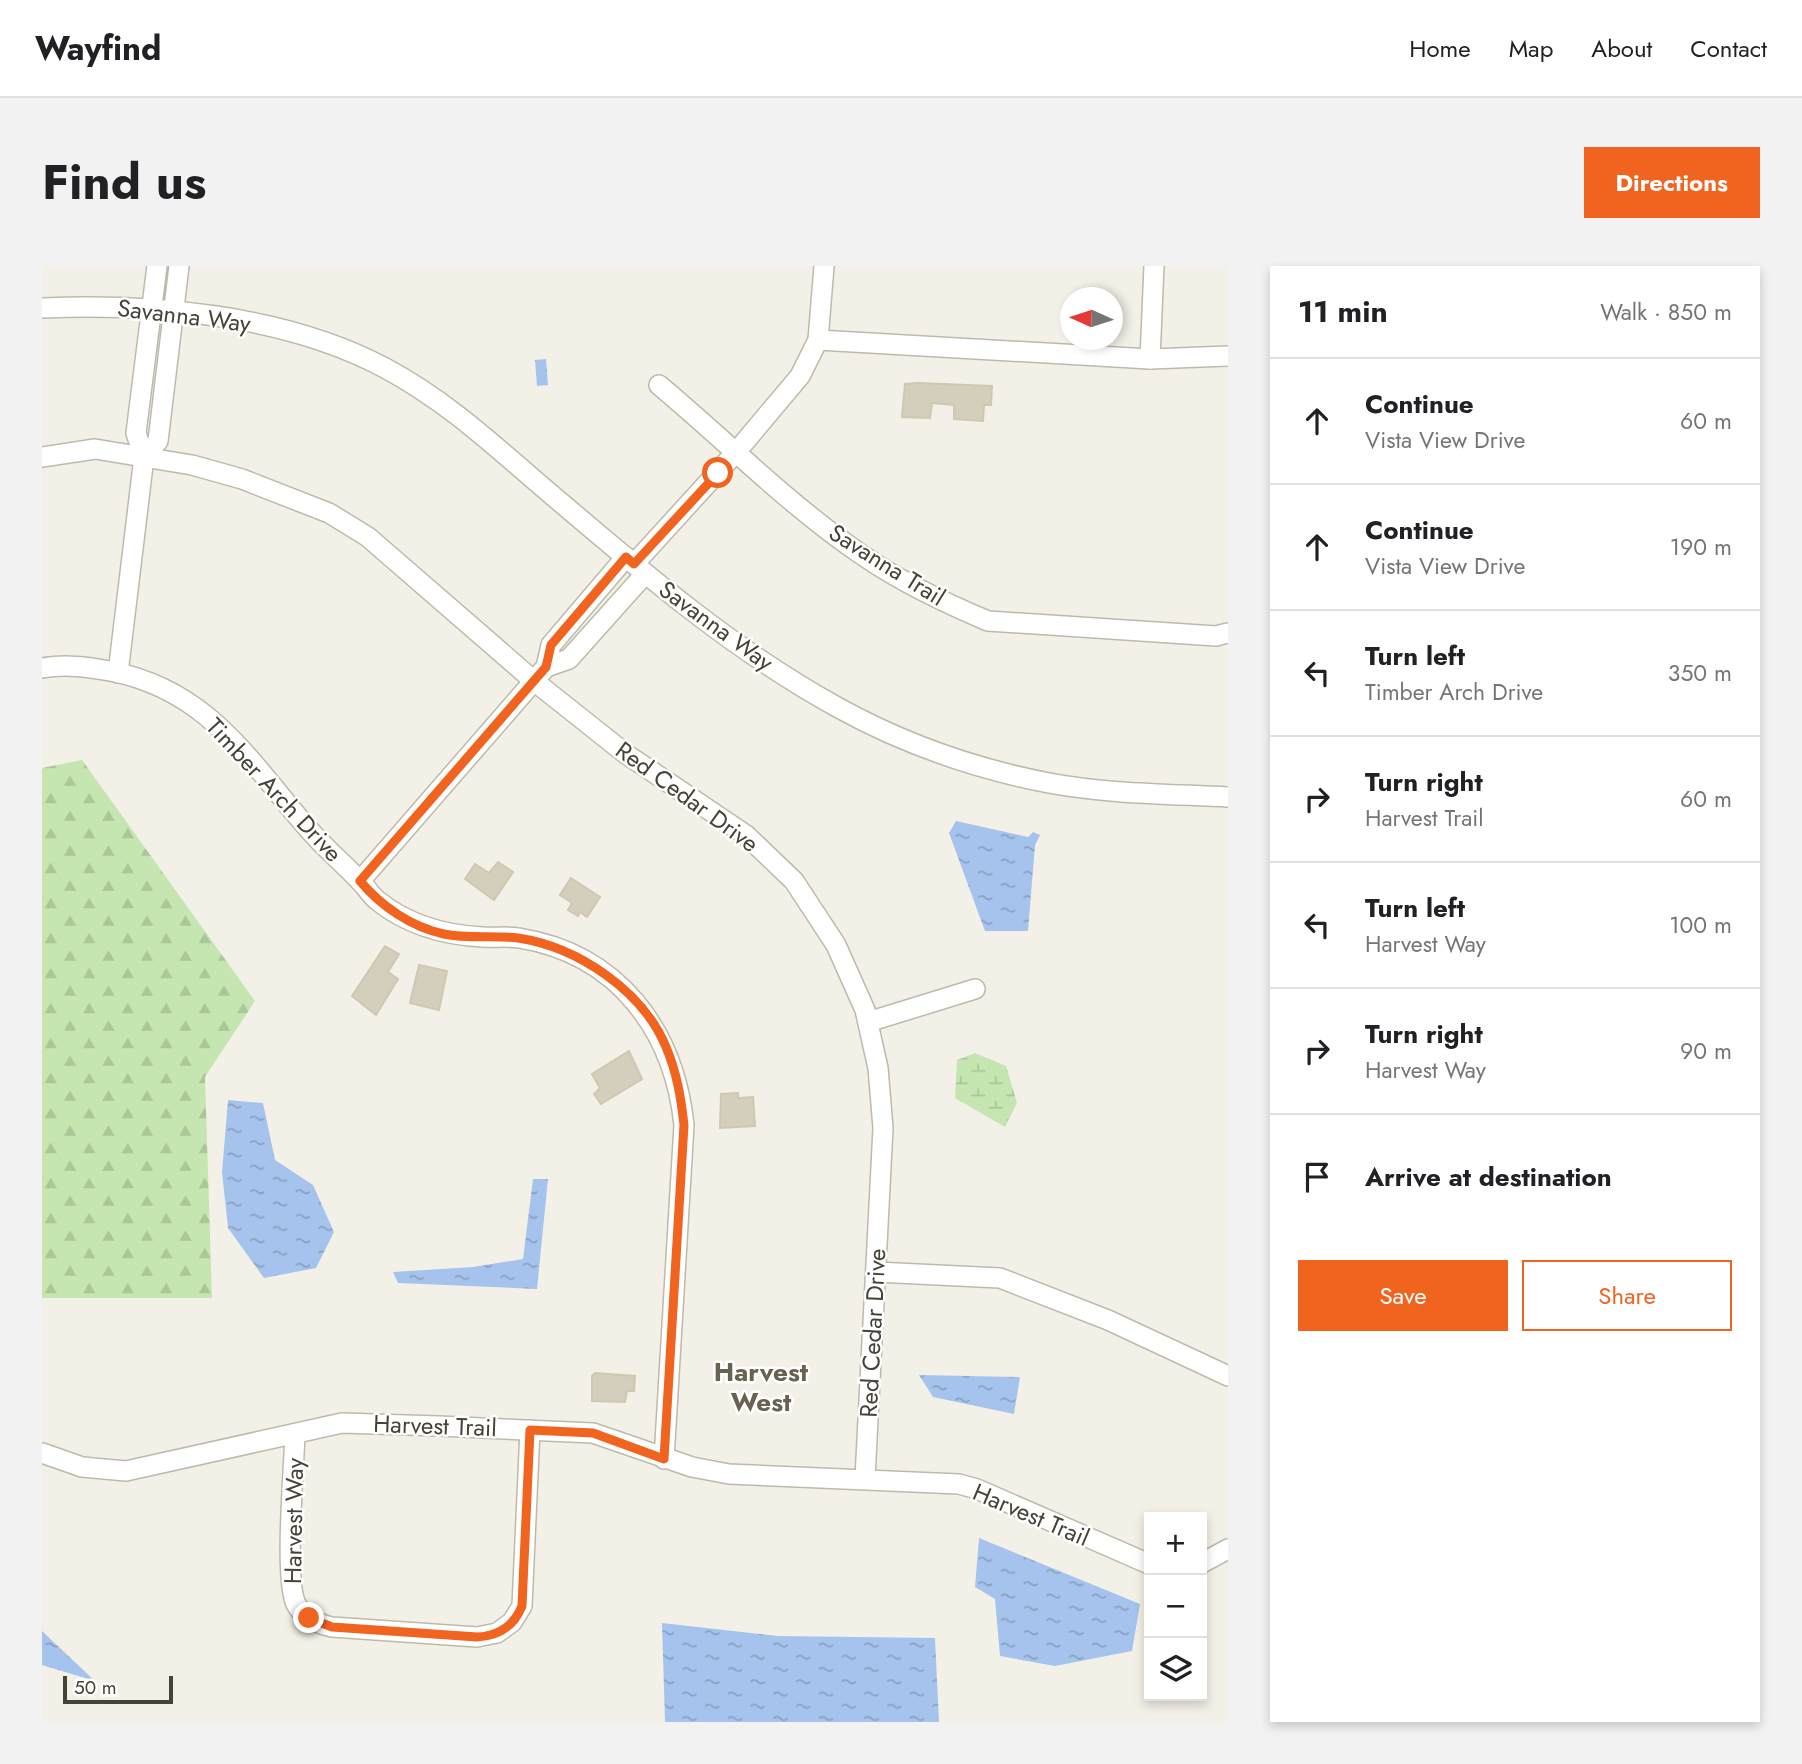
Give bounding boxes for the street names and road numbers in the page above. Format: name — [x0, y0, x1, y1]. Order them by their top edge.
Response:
street label: Savanna Way — [115, 290, 253, 341]
street label: Savanna Trail — [822, 515, 952, 614]
street label: Savanna Way — [652, 572, 781, 679]
street label: Timber Arch Drive — [198, 710, 351, 870]
street label: Red Cedar Drive — [608, 733, 766, 861]
street label: Red Cedar Drive — [851, 1247, 894, 1419]
street label: Harvest Trail — [373, 1406, 497, 1445]
street label: Harvest Way — [275, 1457, 312, 1584]
street label: Harvest Trail — [967, 1474, 1095, 1555]

